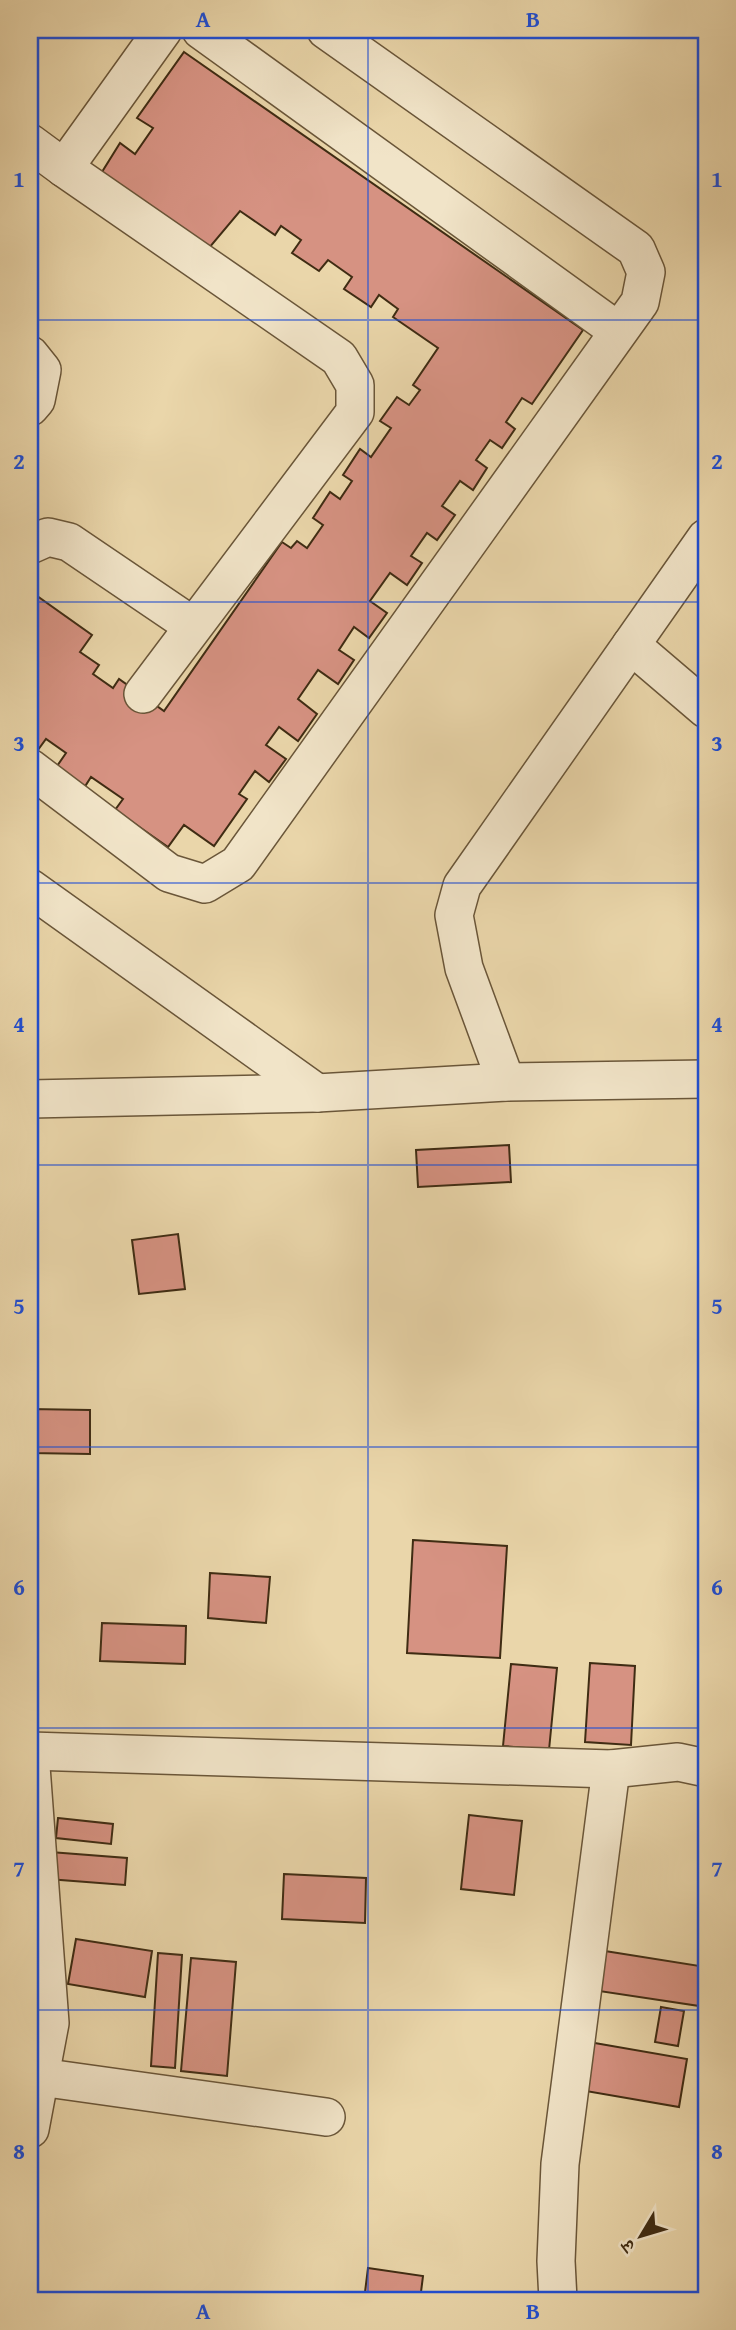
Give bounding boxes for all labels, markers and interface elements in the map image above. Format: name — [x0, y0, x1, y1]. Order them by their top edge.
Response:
text: A — [196, 2, 211, 35]
text: B — [526, 2, 540, 35]
text: 1 — [13, 162, 25, 195]
text: 1 — [711, 162, 723, 195]
text: 2 — [13, 444, 25, 477]
text: 2 — [711, 444, 723, 477]
text: 3 — [13, 726, 25, 759]
text: 3 — [711, 726, 723, 759]
text: 4 — [13, 1007, 25, 1040]
text: 4 — [711, 1007, 723, 1040]
text: 5 — [13, 1289, 25, 1322]
text: 5 — [711, 1289, 723, 1322]
text: 6 — [13, 1570, 25, 1603]
text: 6 — [711, 1570, 723, 1603]
text: 7 — [13, 1852, 25, 1885]
text: 7 — [711, 1852, 723, 1885]
text: 8 — [13, 2134, 25, 2167]
text: 8 — [711, 2134, 723, 2167]
north arrow — [606, 2200, 676, 2270]
text: उ — [613, 2233, 643, 2260]
text: A — [196, 2294, 211, 2327]
text: B — [526, 2294, 540, 2327]

